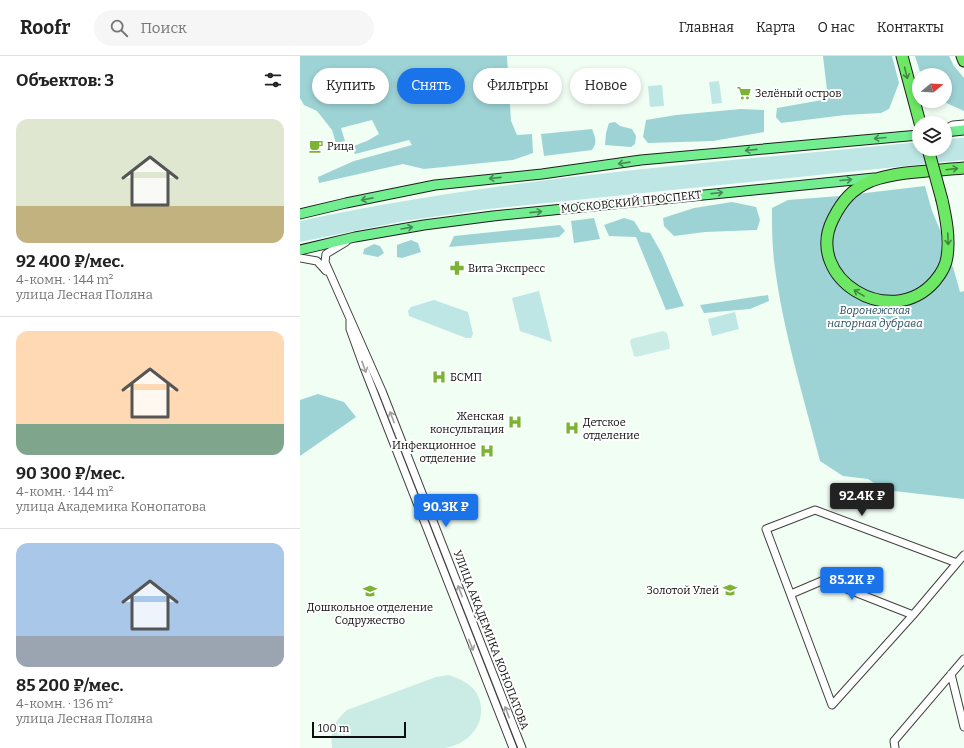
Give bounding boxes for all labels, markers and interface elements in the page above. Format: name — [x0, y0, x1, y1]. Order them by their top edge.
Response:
search box — [94, 10, 374, 46]
text: Roofr — [20, 16, 70, 39]
icon: search — [108, 17, 130, 39]
text: Поиск — [140, 19, 187, 37]
text: Главная — [679, 19, 734, 36]
text: Карта — [756, 19, 795, 36]
text: О нас — [817, 19, 855, 36]
text: Контакты — [877, 19, 944, 36]
one-way arrow — [903, 66, 910, 79]
chip: Купить — [312, 68, 389, 104]
chip: Снять — [397, 68, 465, 104]
chip: Фильтры — [473, 68, 562, 104]
chip: Новое — [570, 68, 641, 104]
north arrow — [912, 68, 952, 108]
map controls — [912, 68, 952, 156]
icon: filters — [262, 69, 284, 91]
text: Объектов: 3 — [16, 70, 114, 91]
supermarket icon: Зелёный остров — [736, 85, 752, 101]
place label: Зелёный остров — [755, 87, 842, 100]
button: layers — [912, 116, 952, 156]
one-way arrow — [874, 134, 887, 142]
cafe icon: Рица — [308, 138, 324, 154]
place label: Рица — [327, 140, 354, 153]
icon: home — [114, 145, 186, 217]
one-way arrow — [745, 146, 758, 154]
one-way arrow — [618, 159, 631, 167]
one-way arrow — [945, 165, 958, 173]
one-way arrow — [489, 175, 502, 182]
one-way arrow — [839, 177, 852, 184]
street label: МОСКОВСКИЙ ПРОСПЕКТ — [560, 188, 702, 216]
one-way arrow — [710, 190, 723, 197]
one-way arrow — [361, 195, 374, 203]
one-way arrow — [529, 208, 542, 215]
one-way arrow — [400, 224, 413, 232]
one-way arrow — [944, 232, 951, 245]
text: 92 400 ₽/мес. — [16, 251, 124, 272]
pharmacy icon: Вита Экспресс — [449, 260, 465, 276]
place label: Вита Экспресс — [468, 262, 545, 275]
text: 4-комн. · 144 m² — [16, 272, 113, 287]
text: улица Лесная Поляна — [16, 287, 153, 302]
one-way arrow — [854, 289, 865, 297]
park label: Воронежская нагорная дубрава — [827, 304, 923, 330]
icon: home — [114, 357, 186, 429]
one-way arrow — [360, 361, 368, 373]
hospital icon: БСМП — [431, 369, 447, 385]
place label: БСМП — [450, 371, 483, 384]
place label: Женская консультация — [430, 410, 504, 436]
one-way arrow — [388, 412, 395, 424]
hospital icon: Женская консультация — [507, 414, 523, 430]
place label: Детское отделение — [583, 416, 640, 442]
hospital icon: Детское отделение — [564, 420, 580, 436]
place label: Инфекционное отделение — [392, 439, 476, 465]
hospital icon: Инфекционное отделение — [479, 443, 495, 459]
text: 90 300 ₽/мес. — [16, 463, 125, 484]
pin: 92.4K ₽ — [825, 483, 899, 517]
text: 4-комн. · 144 m² — [16, 484, 113, 499]
text: 92.4K ₽ — [839, 488, 885, 503]
pin: 90.3K ₽ — [409, 494, 483, 528]
text: улица Академика Конопатова — [16, 499, 206, 514]
text: 90.3K ₽ — [423, 499, 469, 514]
street label: УЛИЦА АКАДЕМИКА КОНОПАТОВА — [451, 548, 531, 732]
pin: 85.2K ₽ — [815, 567, 889, 601]
icon: home — [114, 569, 186, 641]
text: 85.2K ₽ — [829, 572, 875, 587]
school or university icon: Золотой Улей — [722, 582, 738, 598]
school or university icon: Дошкольное отделение Содружество — [362, 583, 378, 599]
place label: Золотой Улей — [647, 584, 719, 597]
one-way arrow — [455, 585, 463, 597]
place label: Дошкольное отделение Содружество — [307, 601, 433, 627]
one-way arrow — [468, 639, 476, 651]
text: 85 200 ₽/мес. — [16, 675, 123, 696]
text: 4-комн. · 136 m² — [16, 696, 113, 711]
one-way arrow — [503, 706, 511, 718]
text: улица Лесная Поляна — [16, 711, 153, 726]
scale bar — [312, 720, 406, 739]
text: 100 m — [318, 722, 349, 735]

